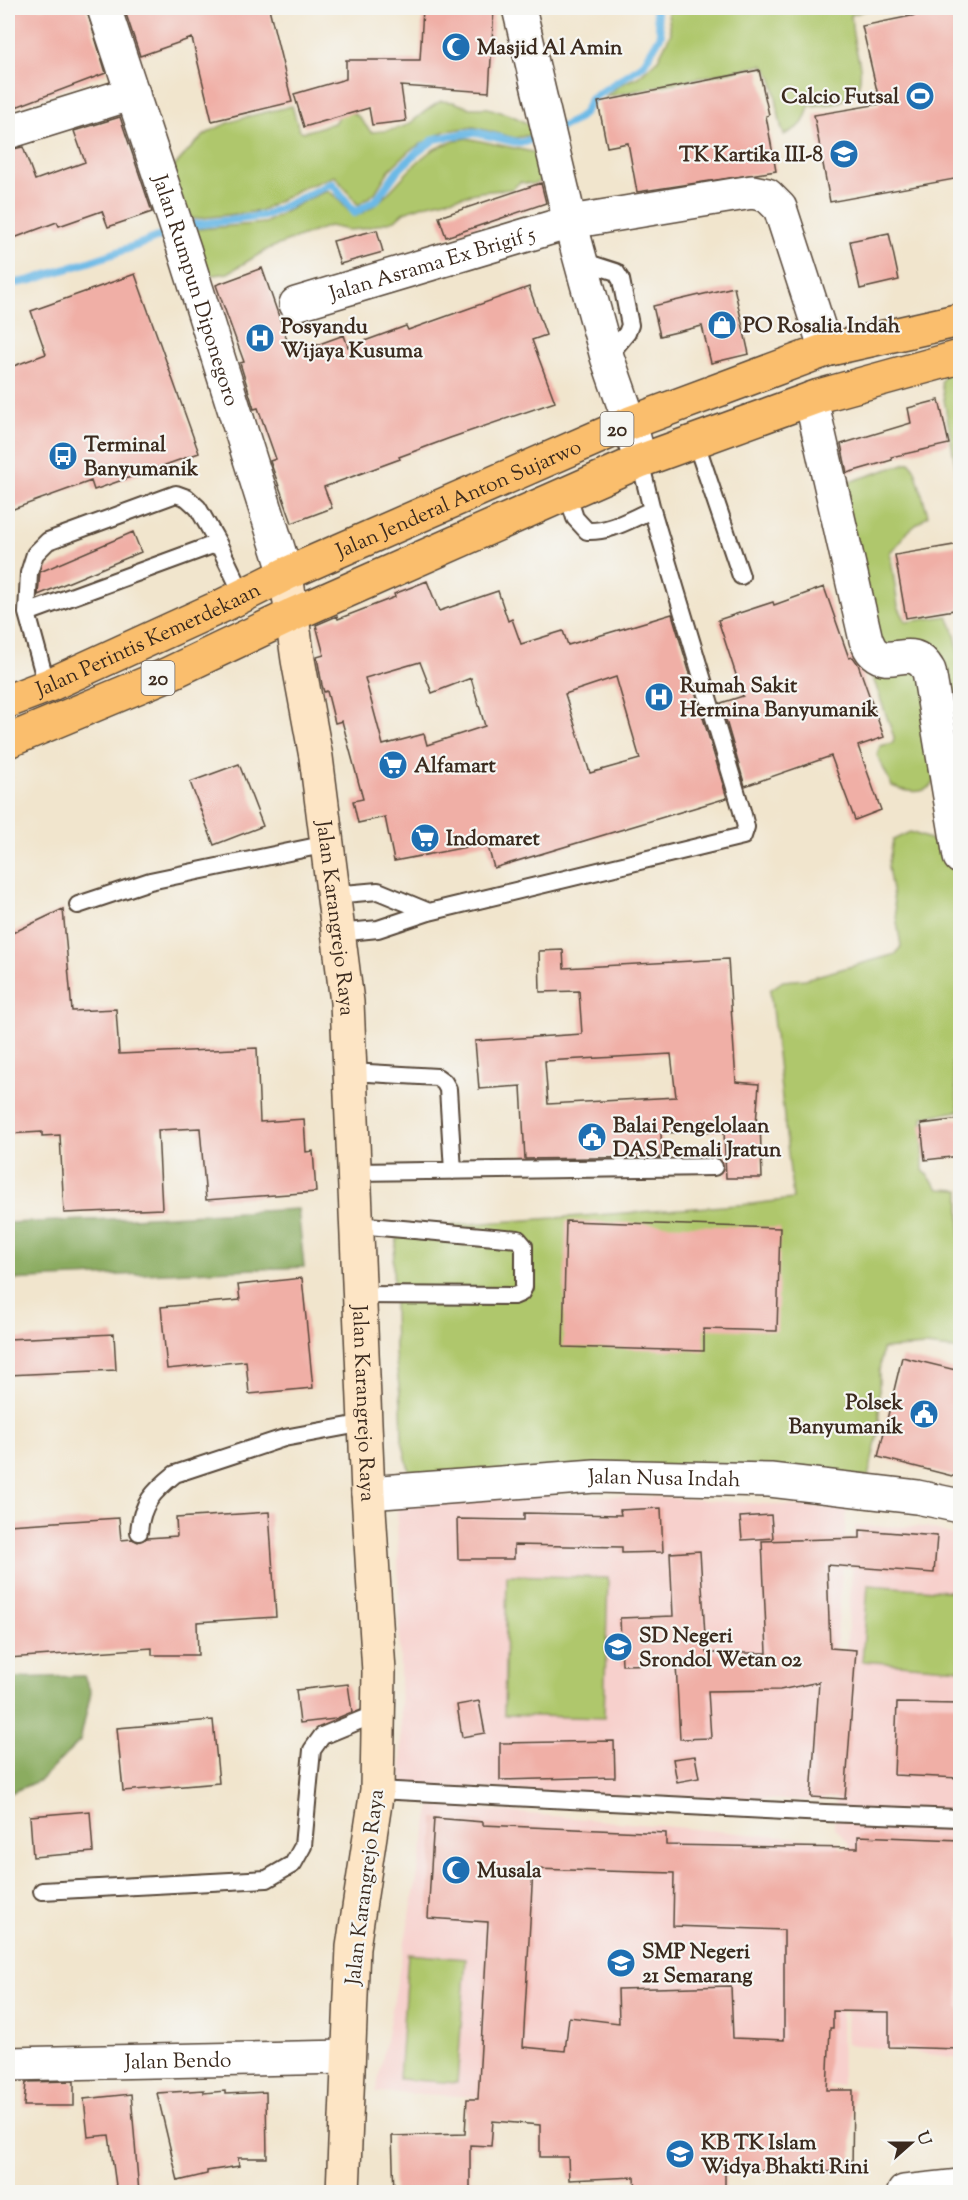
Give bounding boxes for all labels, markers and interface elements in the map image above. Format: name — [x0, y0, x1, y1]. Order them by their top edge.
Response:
mosque icon: Masjid Al Amin — [440, 31, 472, 63]
place label: Masjid Al Amin — [477, 34, 623, 64]
sports icon: Calcio Futsal — [904, 80, 936, 112]
place label: Calcio Futsal — [781, 83, 899, 113]
school or university icon: TK Kartika III-8 — [828, 138, 860, 170]
place label: TK Kartika III-8 — [679, 141, 823, 171]
street label: Jalan Rumpun Diponegoro — [143, 170, 245, 410]
street label: Jalan Asrama Ex Brigif 5 — [325, 220, 539, 310]
shop icon: PO Rosalia Indah — [706, 309, 738, 341]
place label: PO Rosalia Indah — [743, 312, 901, 342]
place label: Posyandu Wijaya Kusuma — [281, 313, 423, 367]
hospital icon: Posyandu Wijaya Kusuma — [244, 322, 276, 354]
road number: 20 — [600, 412, 634, 446]
place label: Terminal Banyumanik — [84, 431, 199, 485]
street label: Jalan Jenderal Anton Sujarwo — [331, 433, 587, 568]
bus stop icon: Terminal Banyumanik — [47, 440, 79, 472]
street label: Jalan Perintis Kemerdekaan — [31, 576, 266, 706]
road number: 20 — [142, 661, 174, 695]
place label: Rumah Sakit Hermina Banyumanik — [680, 672, 879, 726]
hospital icon: Rumah Sakit Hermina Banyumanik — [643, 681, 675, 713]
supermarket icon: Alfamart — [377, 749, 409, 781]
place label: Alfamart — [414, 752, 496, 782]
street label: Jalan Karangrejo Raya — [307, 818, 361, 1017]
supermarket icon: Indomaret — [409, 822, 441, 854]
place label: Indomaret — [446, 825, 541, 855]
place label: Balai Pengelolaan DAS Pemali Jratun — [613, 1112, 782, 1166]
public building icon: Balai Pengelolaan DAS Pemali Jratun — [576, 1121, 608, 1153]
street label: Jalan Karangrejo Raya — [343, 1303, 382, 1503]
place label: Polsek Banyumanik — [789, 1389, 904, 1443]
public building icon: Polsek Banyumanik — [908, 1398, 940, 1430]
street label: Jalan Nusa Indah — [586, 1463, 741, 1496]
place label: SD Negeri Srondol Wetan 02 — [639, 1622, 802, 1676]
school or university icon: SD Negeri Srondol Wetan 02 — [602, 1631, 634, 1663]
street label: Jalan Karangrejo Raya — [339, 1787, 393, 1988]
mosque icon: Musala — [440, 1854, 472, 1886]
place label: Musala — [477, 1857, 542, 1887]
place label: SMP Negeri 21 Semarang — [642, 1938, 753, 1992]
school or university icon: SMP Negeri 21 Semarang — [605, 1947, 637, 1979]
street label: Jalan Bendo — [123, 2046, 232, 2079]
north arrow — [881, 2113, 941, 2173]
text: U — [910, 2128, 936, 2150]
place label: KB TK Islam Widya Bhakti Rini — [701, 2129, 869, 2183]
school or university icon: KB TK Islam Widya Bhakti Rini — [664, 2138, 696, 2170]

